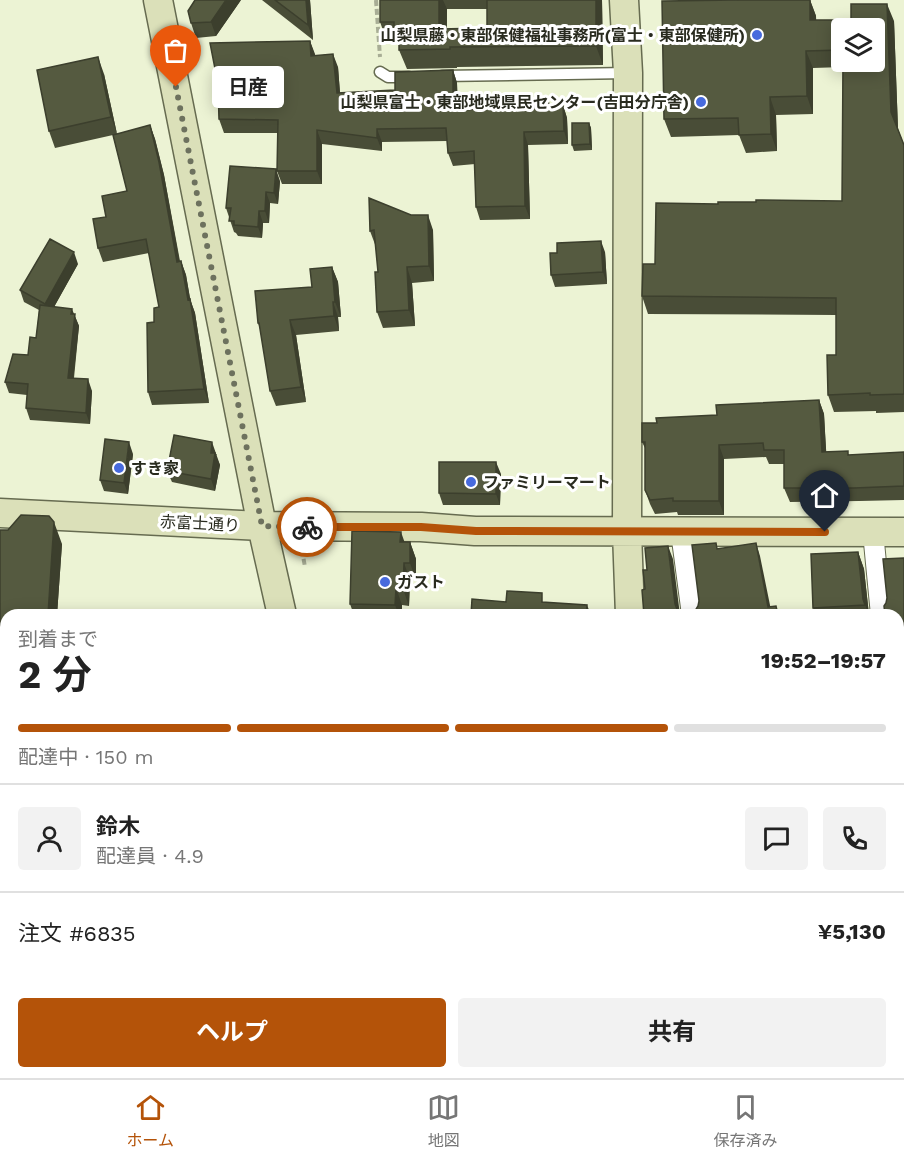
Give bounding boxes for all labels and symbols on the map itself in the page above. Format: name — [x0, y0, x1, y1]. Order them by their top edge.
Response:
pin — [150, 25, 201, 87]
place label: 山梨県藤・東部保健福祉事務所(富士・東部保健所) — [380, 26, 745, 45]
marker: 山梨県藤・東部保健福祉事務所(富士・東部保健所) — [750, 28, 764, 42]
callout: 日産 — [212, 66, 284, 108]
place label: 山梨県富士・東部地域県民センター(吉田分庁舎) — [340, 93, 689, 112]
marker: 山梨県富士・東部地域県民センター(吉田分庁舎) — [694, 95, 708, 109]
place label: すき家 — [131, 459, 179, 478]
marker: すき家 — [112, 461, 126, 475]
pin — [799, 470, 850, 532]
place label: ファミリーマート — [483, 473, 611, 492]
marker: ファミリーマート — [464, 475, 478, 489]
courier — [277, 497, 337, 557]
street label: 赤富士通り — [160, 512, 240, 535]
place label: ガスト — [397, 573, 445, 592]
marker: ガスト — [378, 575, 392, 589]

